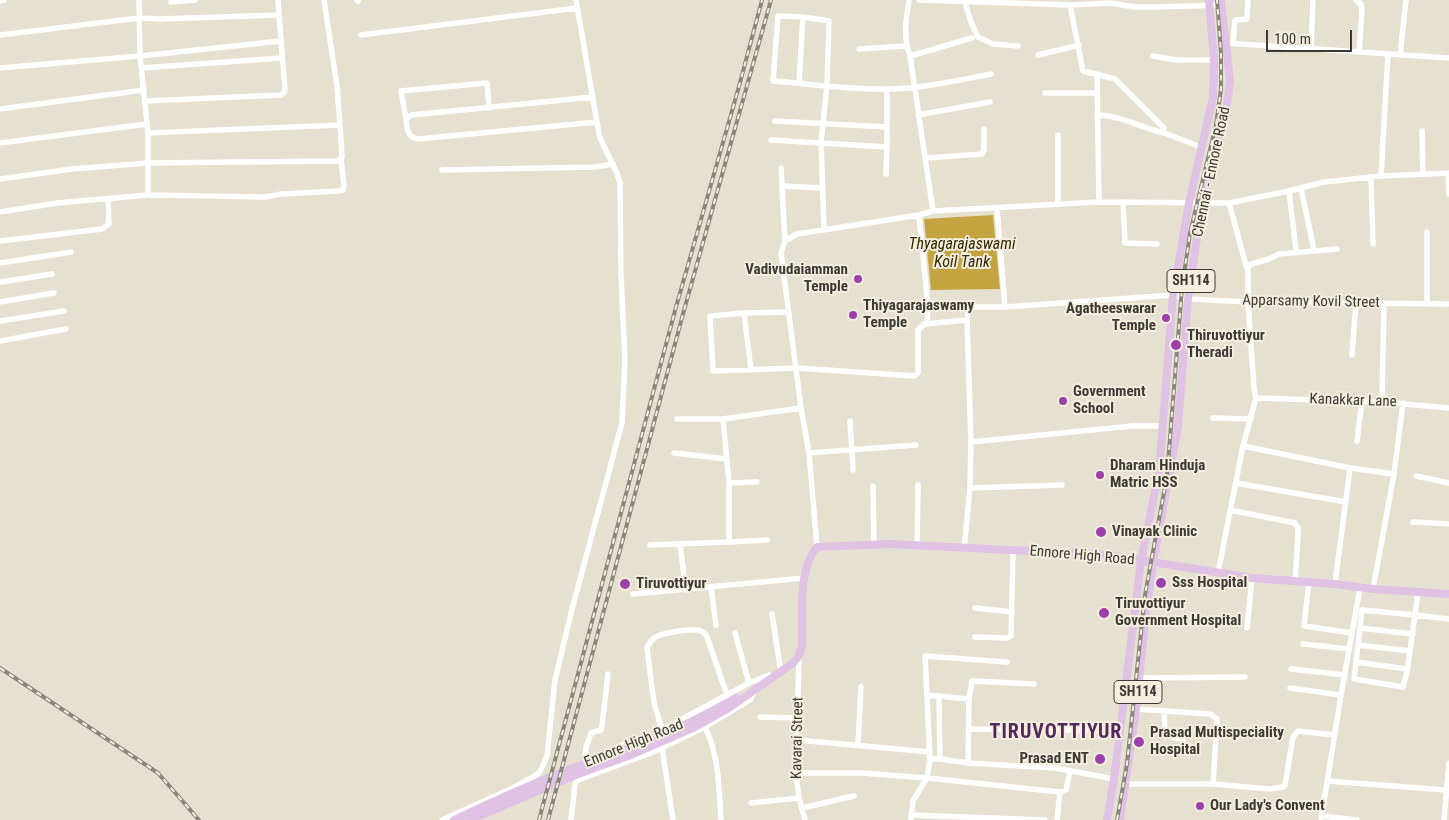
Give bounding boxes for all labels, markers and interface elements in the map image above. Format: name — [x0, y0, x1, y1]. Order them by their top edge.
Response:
scale bar — [1269, 20, 1355, 52]
text: 100 m — [1274, 30, 1311, 48]
street label: Chennai - Ennore Road — [1189, 105, 1235, 239]
water label: Thyagarajaswami Koil Tank — [908, 235, 1016, 273]
place label: Vadivudaiamman Temple — [745, 261, 848, 296]
road number: SH114 — [1167, 270, 1215, 292]
marker: Vadivudaiamman Temple — [852, 273, 864, 285]
street label: Apparsamy Kovil Street — [1242, 292, 1380, 312]
place label: Thiyagarajaswamy Temple — [863, 297, 974, 332]
place label: Agatheeswarar Temple — [1066, 300, 1156, 335]
marker: Thiyagarajaswamy Temple — [847, 309, 859, 321]
marker: Agatheeswarar Temple — [1160, 312, 1172, 324]
place label: Thiruvottiyur Theradi — [1187, 327, 1265, 362]
marker: Thiruvottiyur Theradi — [1169, 338, 1183, 352]
place label: Government School — [1073, 383, 1146, 418]
street label: Kanakkar Lane — [1309, 390, 1397, 412]
marker: Government School — [1057, 395, 1069, 407]
place label: Dharam Hinduja Matric HSS — [1110, 457, 1205, 492]
marker: Dharam Hinduja Matric HSS — [1094, 469, 1106, 481]
place label: Vinayak Clinic — [1112, 523, 1197, 541]
marker: Vinayak Clinic — [1094, 525, 1108, 539]
street label: Ennore High Road — [1029, 542, 1135, 570]
place label: Sss Hospital — [1172, 574, 1247, 592]
place label: Tiruvottiyur — [636, 575, 706, 593]
marker: Sss Hospital — [1154, 576, 1168, 590]
marker: Tiruvottiyur — [618, 577, 632, 591]
place label: Tiruvottiyur Government Hospital — [1115, 595, 1241, 630]
marker: Tiruvottiyur Government Hospital — [1097, 606, 1111, 620]
road number: SH114 — [1114, 680, 1162, 704]
street label: Kavarai Street — [788, 697, 808, 779]
street label: Ennore High Road — [582, 716, 686, 772]
district label: TIRUVOTTIYUR — [988, 721, 1124, 745]
place label: Prasad Multispeciality Hospital — [1150, 724, 1284, 759]
marker: Prasad Multispeciality Hospital — [1132, 735, 1146, 749]
place label: Prasad ENT — [1019, 750, 1089, 768]
marker: Prasad ENT — [1093, 752, 1107, 766]
place label: Our Lady's Convent — [1210, 797, 1325, 815]
marker: Our Lady's Convent — [1194, 800, 1206, 812]

